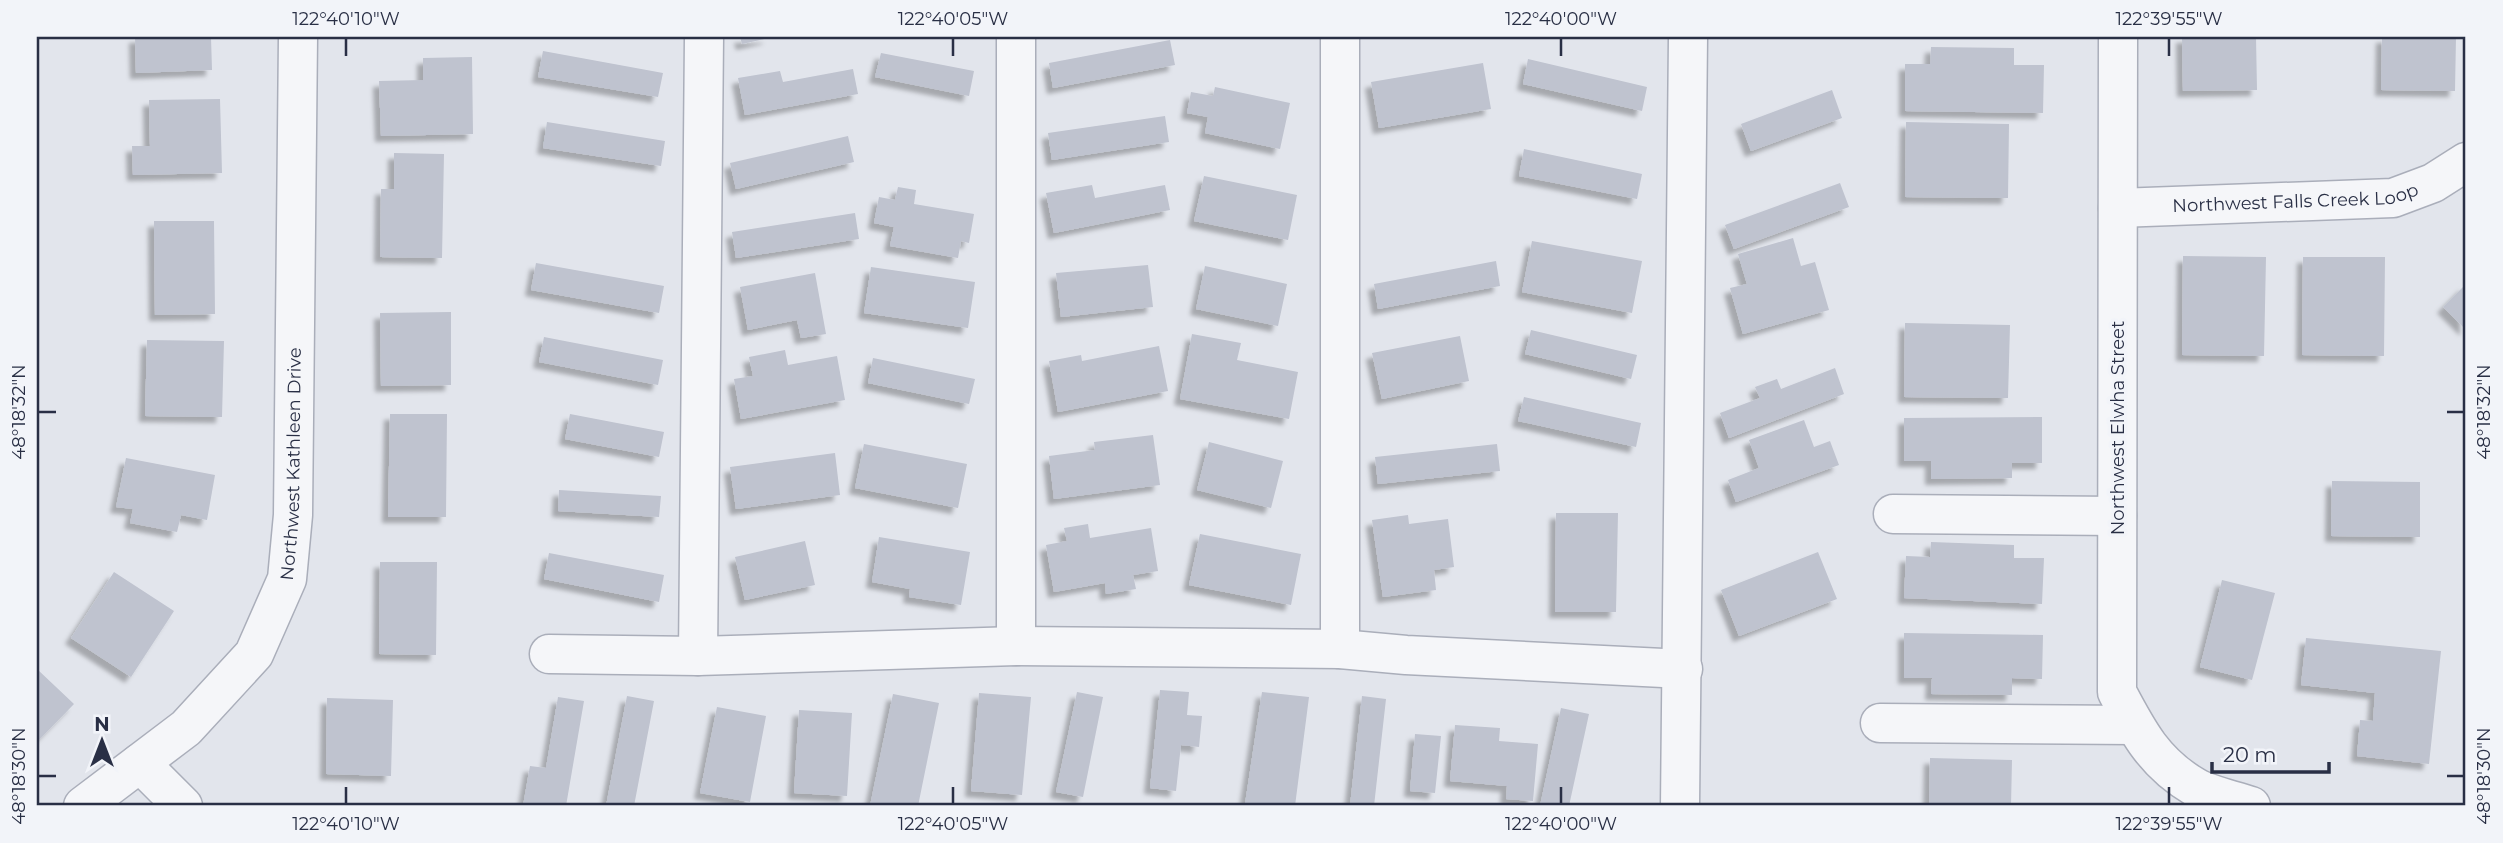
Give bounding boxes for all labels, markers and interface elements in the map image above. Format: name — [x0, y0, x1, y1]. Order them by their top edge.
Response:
text: 122°40'10"W — [292, 8, 400, 30]
text: 122°40'05"W — [898, 8, 1008, 30]
text: 122°40'00"W — [1505, 8, 1617, 30]
text: 122°39'55"W — [2116, 8, 2222, 30]
street label: Northwest Falls Creek Loop — [2172, 178, 2422, 217]
street label: Northwest Elwha Street — [2107, 321, 2129, 535]
street label: Northwest Kathleen Drive — [276, 347, 306, 581]
text: 48°18'32"N — [8, 364, 30, 460]
text: 48°18'32"N — [2473, 364, 2495, 460]
north arrow — [66, 706, 136, 776]
text: N — [94, 713, 110, 736]
text: 48°18'30"N — [8, 727, 30, 825]
text: 48°18'30"N — [2473, 727, 2495, 825]
scale bar — [2212, 731, 2330, 775]
text: 20 m — [2223, 742, 2277, 767]
text: 122°40'10"W — [292, 813, 400, 835]
text: 122°40'05"W — [898, 813, 1008, 835]
text: 122°40'00"W — [1505, 813, 1617, 835]
text: 122°39'55"W — [2116, 813, 2222, 835]

